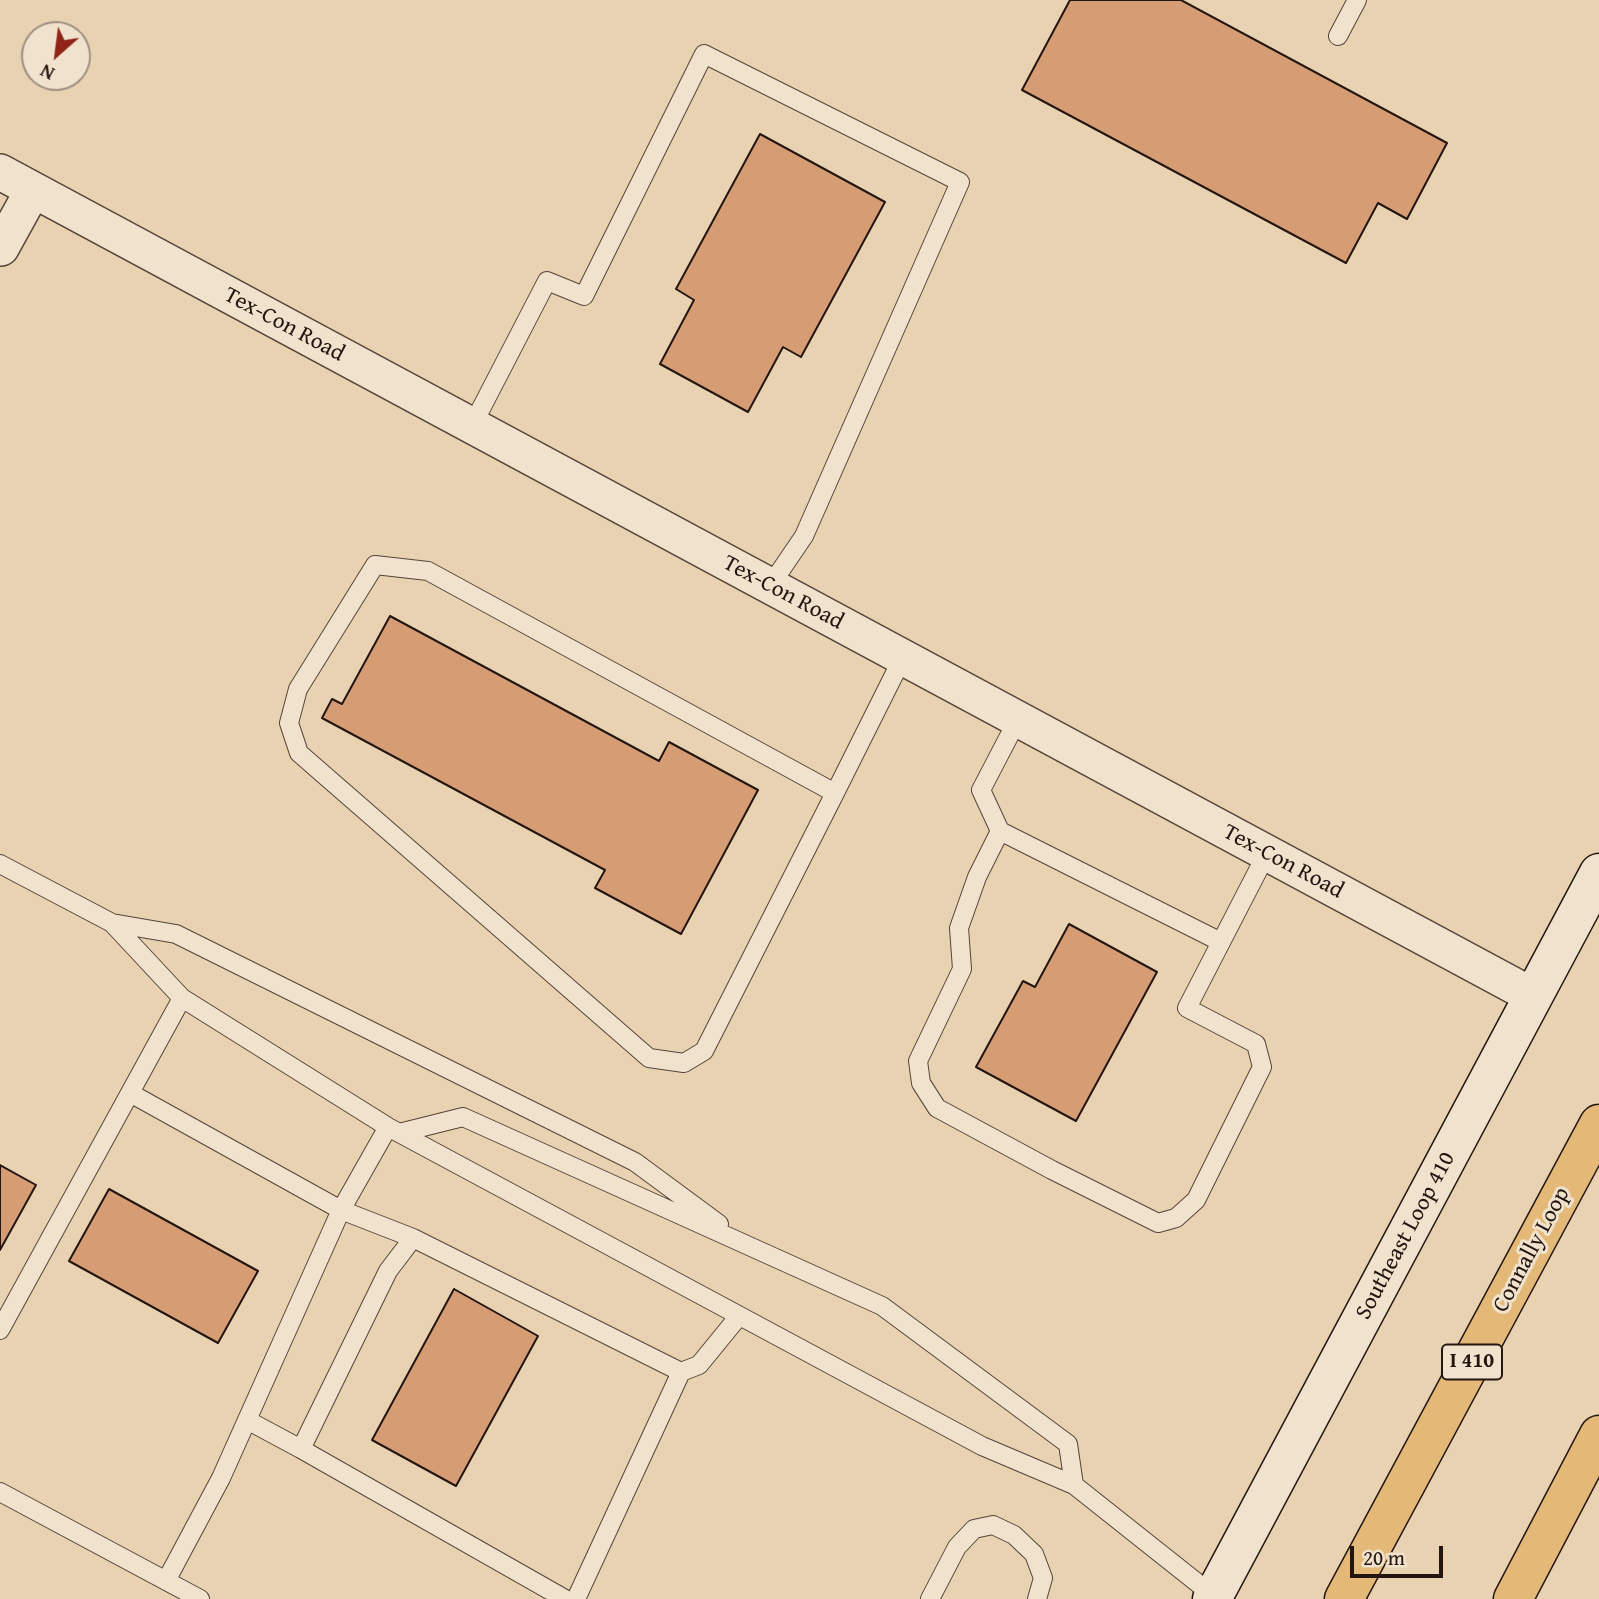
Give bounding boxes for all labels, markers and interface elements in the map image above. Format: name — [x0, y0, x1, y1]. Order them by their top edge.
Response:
north arrow — [21, 21, 91, 91]
text: N — [35, 57, 59, 88]
street label: Tex-Con Road — [219, 282, 349, 368]
street label: Tex-Con Road — [718, 550, 848, 636]
street label: Tex-Con Road — [1218, 819, 1348, 905]
street label: Southeast Loop 410 — [1350, 1147, 1462, 1325]
street label: Connally Loop — [1488, 1183, 1576, 1317]
road number: I 410 — [1442, 1344, 1502, 1380]
scale bar — [1354, 1532, 1447, 1576]
text: 20 m — [1363, 1542, 1405, 1573]

